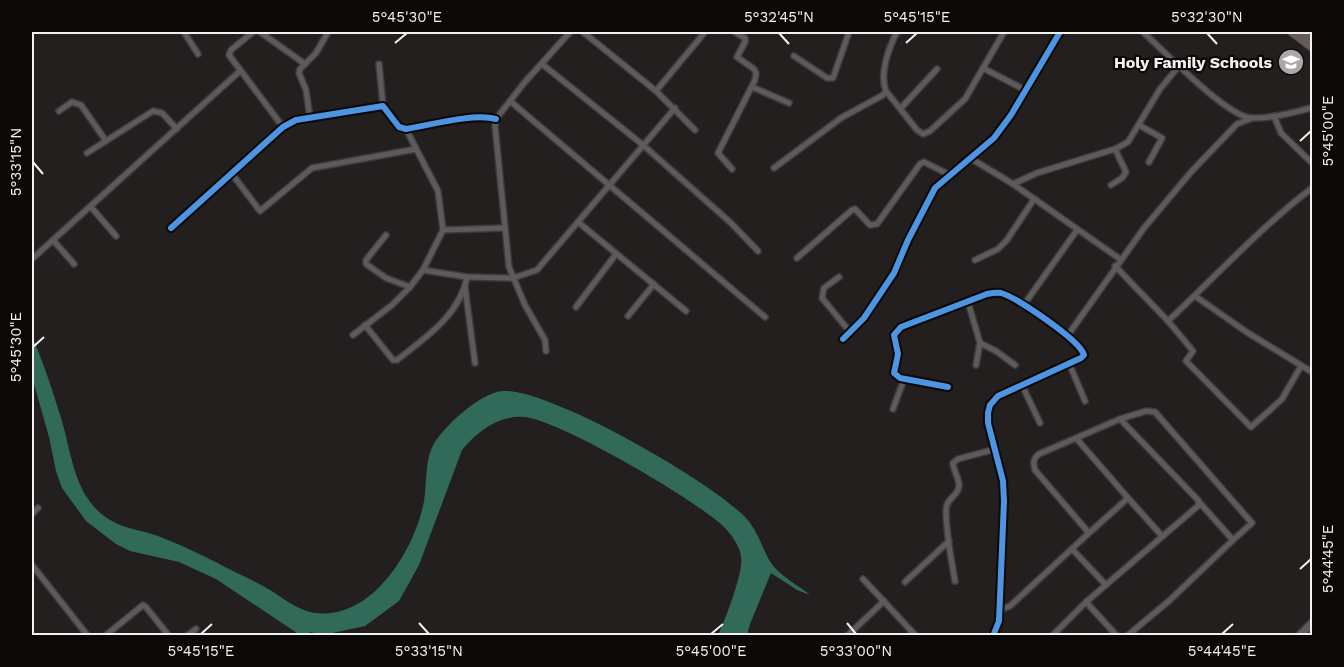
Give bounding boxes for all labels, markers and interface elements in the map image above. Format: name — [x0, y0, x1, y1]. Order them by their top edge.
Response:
text: 5°45'30"E — [372, 8, 442, 26]
text: 5°32'45"N — [744, 8, 814, 26]
text: 5°45'15"E — [884, 8, 950, 26]
text: 5°32'30"N — [1171, 8, 1243, 26]
school or university icon: Holy Family Schools — [1276, 47, 1306, 77]
place label: Holy Family Schools — [1114, 53, 1272, 72]
text: 5°45'00"E — [1319, 96, 1337, 166]
text: 5°33'15"N — [7, 128, 25, 196]
text: 5°45'30"E — [7, 312, 25, 382]
text: 5°44'45"E — [1319, 525, 1337, 593]
text: 5°45'15"E — [168, 642, 234, 660]
text: 5°33'15"N — [395, 642, 463, 660]
text: 5°45'00"E — [676, 642, 746, 660]
text: 5°33'00"N — [820, 642, 892, 660]
text: 5°44'45"E — [1188, 642, 1256, 660]

